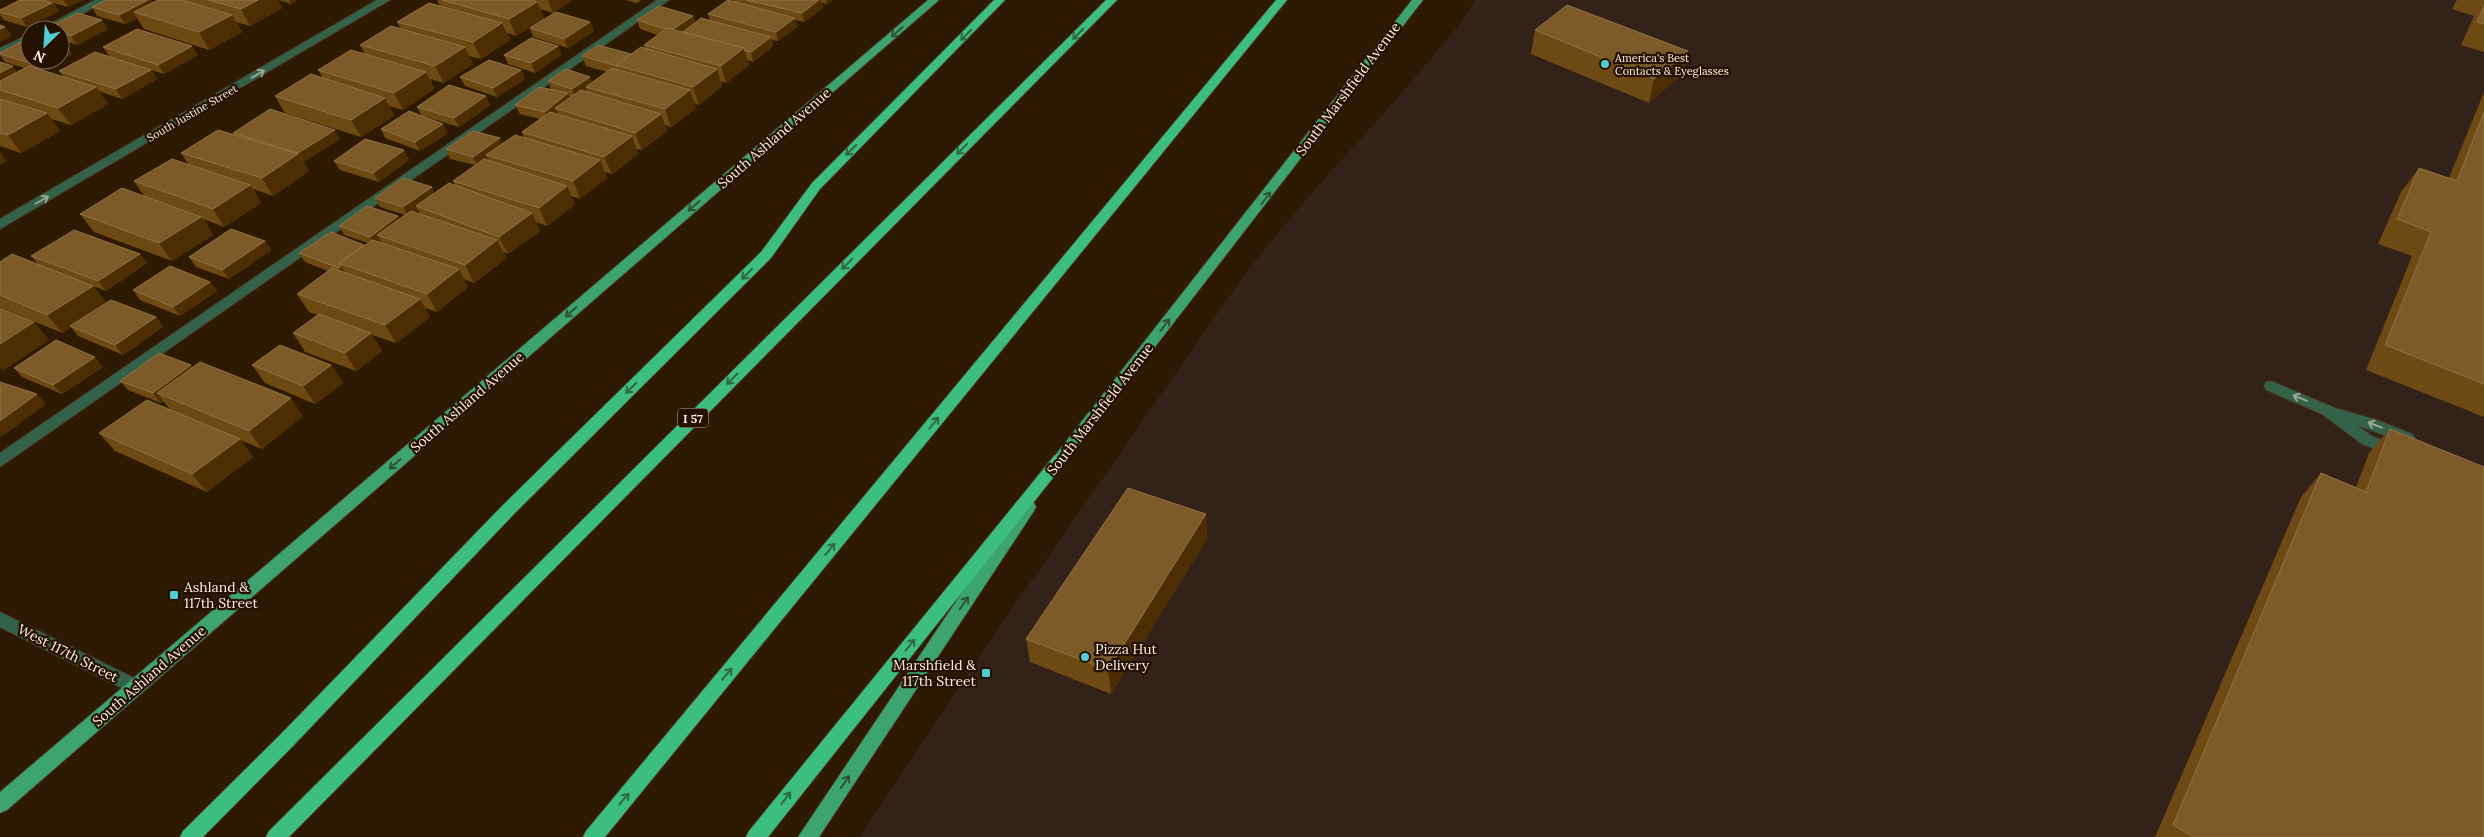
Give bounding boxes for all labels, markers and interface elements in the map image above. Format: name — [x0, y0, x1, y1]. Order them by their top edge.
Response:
street label: South Marshfield Avenue — [1292, 18, 1404, 159]
north arrow — [20, 20, 70, 70]
one-way arrow — [891, 26, 904, 37]
one-way arrow — [960, 28, 972, 40]
one-way arrow — [1072, 28, 1084, 40]
text: N — [31, 46, 48, 67]
place label: America's Best Contacts & Eyeglasses — [1614, 51, 1729, 78]
marker: America's Best Contacts & Eyeglasses — [1599, 58, 1611, 70]
one-way arrow — [250, 69, 264, 79]
street label: South Justine Street — [144, 81, 241, 145]
street label: South Ashland Avenue — [713, 83, 835, 192]
one-way arrow — [956, 143, 969, 155]
one-way arrow — [846, 144, 858, 156]
one-way arrow — [1260, 191, 1271, 204]
one-way arrow — [35, 195, 49, 205]
one-way arrow — [688, 201, 701, 212]
one-way arrow — [841, 258, 854, 270]
one-way arrow — [740, 268, 753, 280]
one-way arrow — [565, 307, 578, 318]
one-way arrow — [1160, 319, 1171, 332]
street label: South Marshfield Avenue — [1043, 339, 1157, 479]
street label: South Ashland Avenue — [406, 347, 528, 456]
one-way arrow — [726, 373, 739, 385]
one-way arrow — [625, 382, 637, 394]
one-way arrow — [2293, 393, 2308, 403]
road number: I 57 — [678, 408, 708, 428]
one-way arrow — [928, 417, 939, 430]
one-way arrow — [2368, 420, 2383, 429]
one-way arrow — [388, 458, 401, 470]
one-way arrow — [825, 542, 836, 555]
place label: Ashland & 117th Street — [183, 578, 258, 612]
marker: Ashland & 117th Street — [168, 589, 180, 601]
one-way arrow — [959, 597, 969, 611]
street label: West 117th Street — [15, 620, 122, 686]
street label: South Ashland Avenue — [88, 621, 210, 730]
one-way arrow — [904, 638, 915, 651]
place label: Pizza Hut Delivery — [1095, 640, 1158, 674]
marker: Pizza Hut Delivery — [1079, 651, 1091, 663]
place label: Marshfield & 117th Street — [893, 656, 977, 690]
marker: Marshfield & 117th Street — [980, 667, 992, 679]
one-way arrow — [722, 668, 733, 681]
one-way arrow — [840, 775, 850, 789]
one-way arrow — [780, 792, 791, 805]
one-way arrow — [618, 793, 629, 806]

